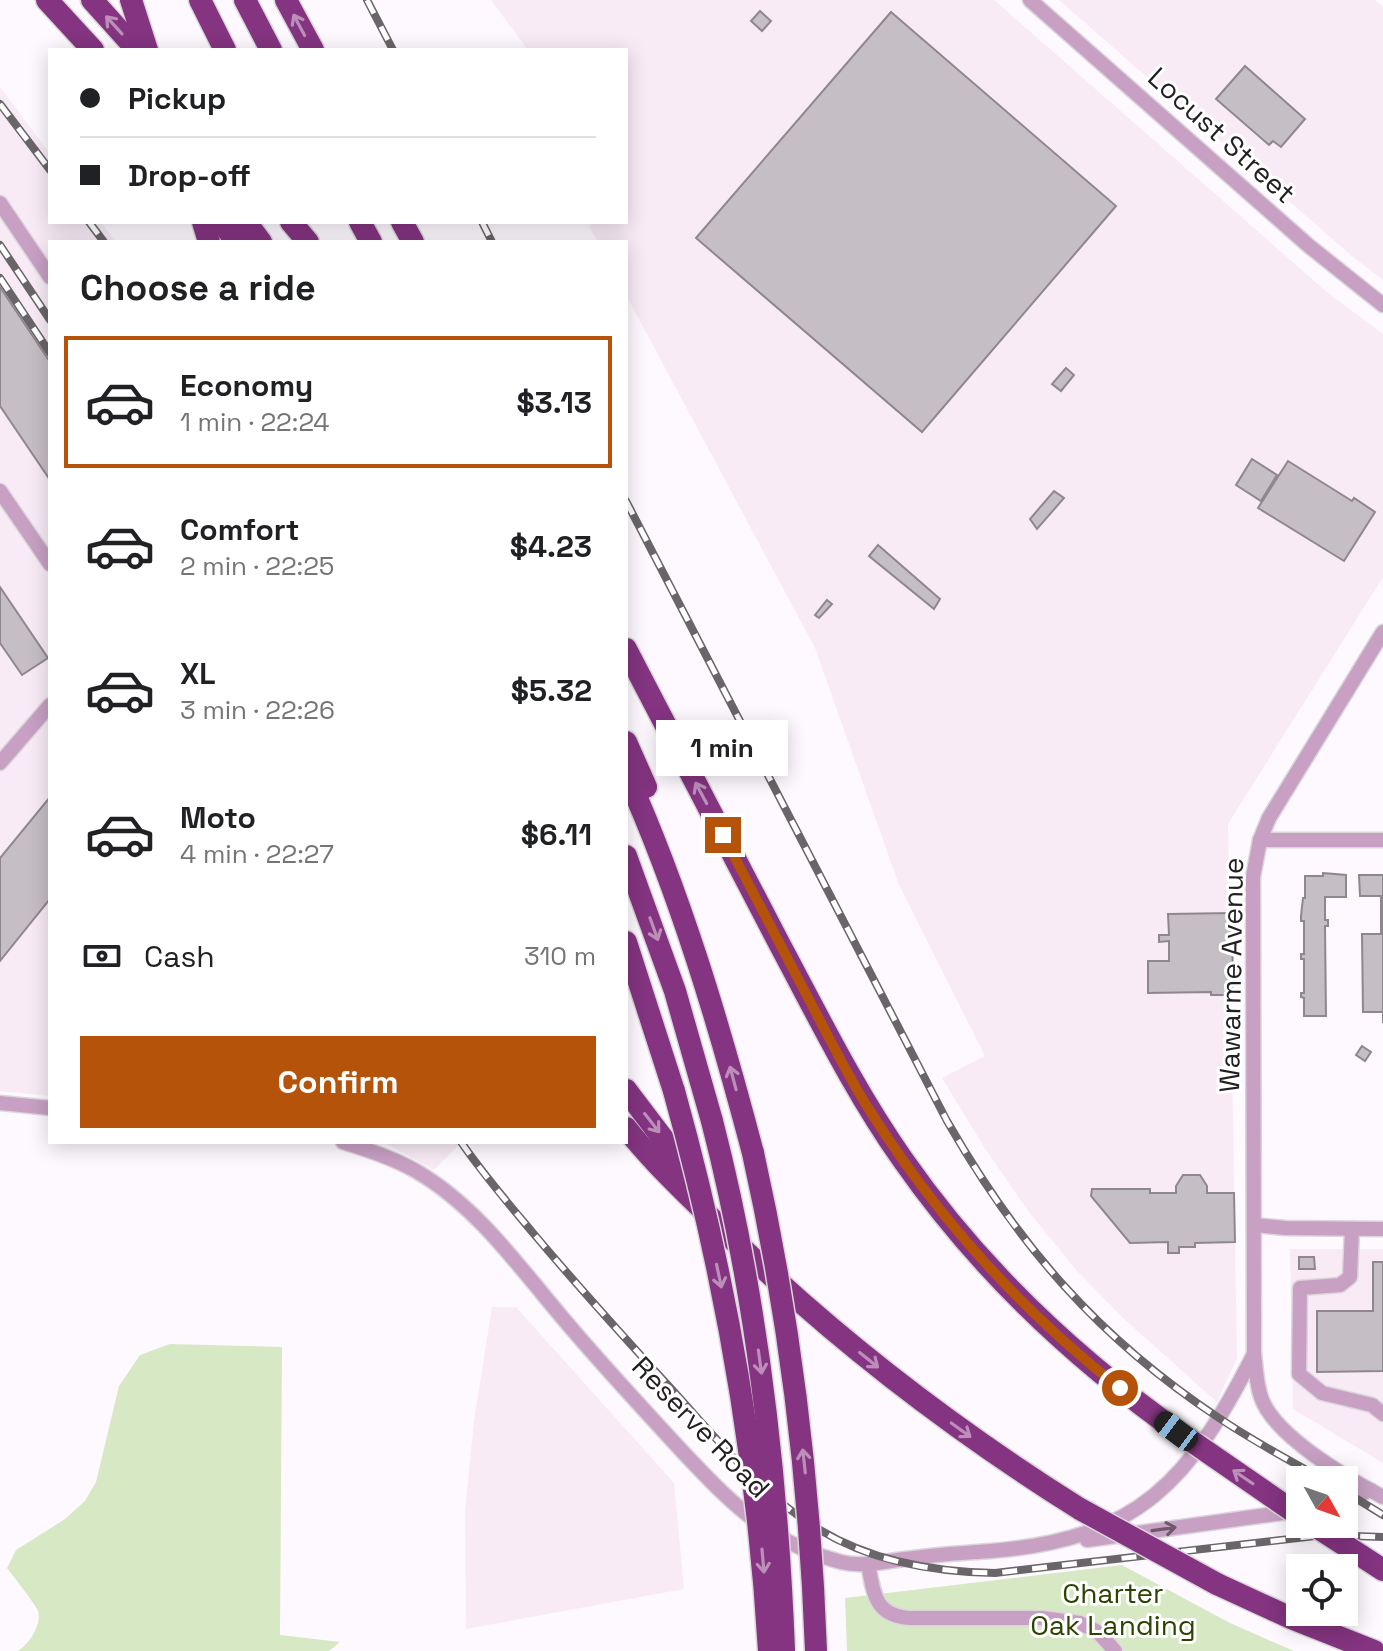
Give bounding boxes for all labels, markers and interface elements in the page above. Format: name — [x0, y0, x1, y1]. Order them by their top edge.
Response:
one-way arrow — [291, 14, 307, 37]
one-way arrow — [105, 15, 124, 35]
street label: Locust Street — [1141, 59, 1303, 211]
text: Pickup — [128, 79, 226, 118]
text: Drop-off — [128, 156, 251, 195]
text: Choose a ride — [80, 265, 316, 311]
icon: car — [84, 366, 156, 438]
text: Economy — [180, 366, 313, 405]
text: $3.13 — [516, 383, 592, 422]
text: 1 min · 22:24 — [180, 405, 330, 439]
icon: car — [84, 510, 156, 582]
text: Comfort — [180, 510, 299, 549]
text: $4.23 — [510, 527, 592, 566]
text: 2 min · 22:25 — [180, 549, 334, 583]
icon: car — [84, 654, 156, 726]
text: XL — [180, 654, 216, 693]
text: $5.32 — [511, 671, 592, 710]
text: 3 min · 22:26 — [180, 693, 335, 727]
callout: 1 min — [657, 719, 789, 775]
text: 1 min — [690, 731, 754, 765]
one-way arrow — [693, 782, 709, 806]
icon: car — [84, 798, 156, 870]
text: Moto — [180, 798, 256, 837]
text: $6.11 — [521, 815, 592, 854]
route end — [705, 817, 741, 853]
text: 4 min · 22:27 — [180, 837, 334, 871]
street label: Wawarme Avenue — [1211, 857, 1251, 1093]
one-way arrow — [648, 916, 662, 941]
icon: cash — [80, 934, 124, 978]
text: Cash — [144, 937, 215, 976]
text: 310 m — [524, 939, 596, 973]
button: Confirm — [80, 1036, 596, 1128]
one-way arrow — [724, 1065, 739, 1091]
one-way arrow — [643, 1112, 660, 1133]
one-way arrow — [712, 1263, 727, 1288]
one-way arrow — [753, 1348, 768, 1375]
street label: Reserve Road — [624, 1349, 778, 1505]
one-way arrow — [858, 1351, 879, 1369]
route start — [1102, 1370, 1138, 1406]
car — [1150, 1407, 1202, 1455]
one-way arrow — [950, 1422, 972, 1438]
one-way arrow — [796, 1448, 811, 1475]
north arrow — [1286, 1466, 1358, 1538]
map controls — [1286, 1466, 1358, 1626]
one-way arrow — [1233, 1469, 1255, 1485]
one-way arrow — [1150, 1521, 1176, 1536]
one-way arrow — [755, 1547, 770, 1573]
button: locate — [1286, 1554, 1358, 1626]
park label: Charter Oak Landing — [1030, 1575, 1196, 1643]

